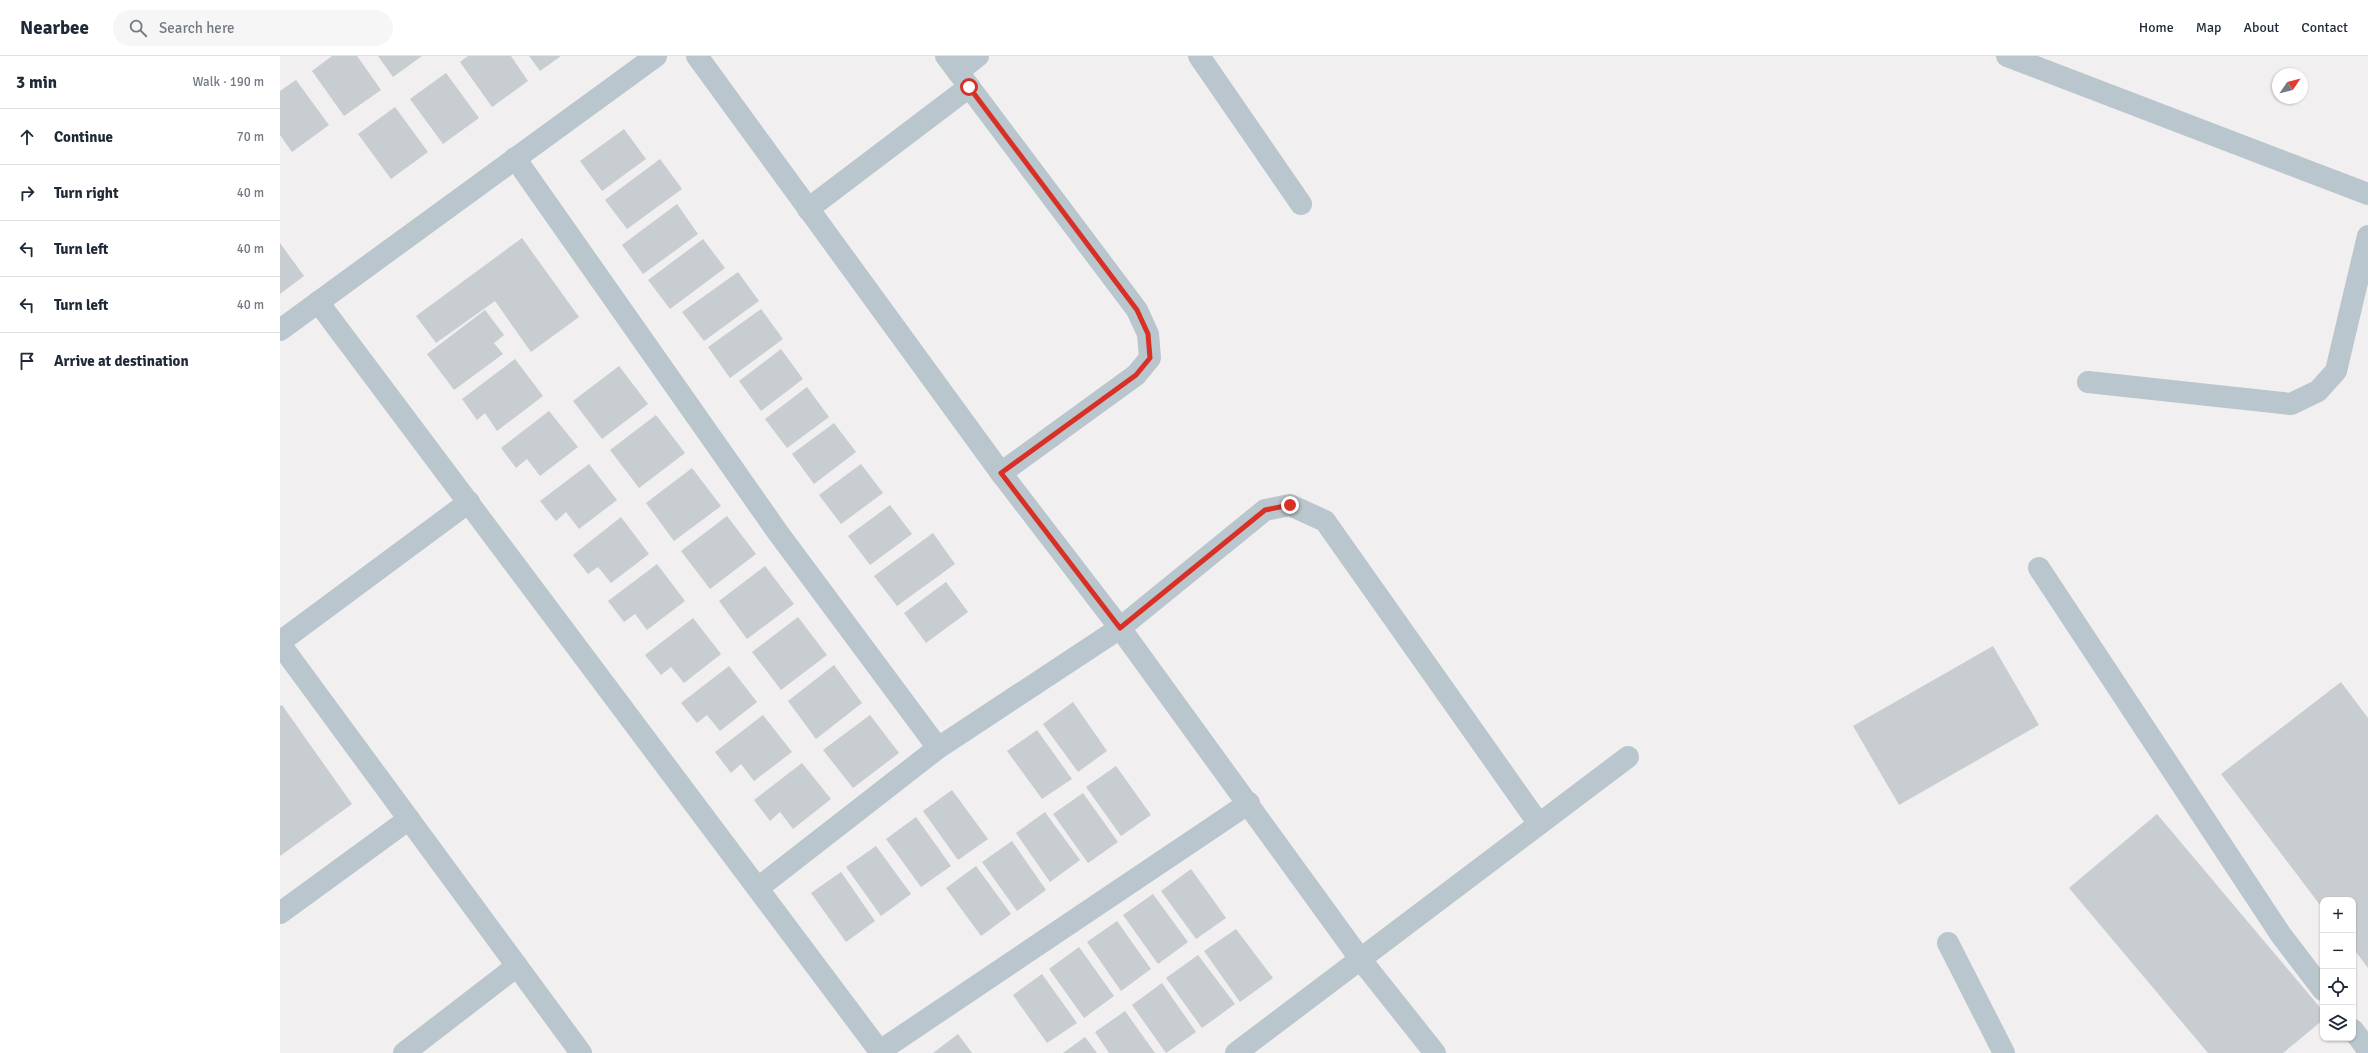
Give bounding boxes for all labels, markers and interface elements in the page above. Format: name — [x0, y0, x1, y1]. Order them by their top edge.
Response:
search box — [113, 10, 393, 46]
text: Nearbee — [20, 16, 89, 40]
icon: search — [127, 17, 149, 39]
text: Search here — [159, 19, 235, 37]
text: Home — [2139, 19, 2174, 36]
text: Map — [2196, 19, 2221, 36]
text: About — [2243, 19, 2279, 36]
text: Contact — [2301, 19, 2348, 36]
north arrow — [2272, 68, 2308, 104]
text: 3 min — [16, 72, 57, 93]
text: Walk · 190 m — [193, 74, 264, 90]
route start — [960, 78, 978, 96]
icon: ahead — [16, 126, 38, 148]
text: Continue — [54, 128, 113, 146]
text: 70 m — [237, 129, 264, 145]
icon: right — [16, 182, 38, 204]
text: Turn right — [54, 184, 119, 202]
text: 40 m — [237, 185, 264, 201]
icon: left — [16, 238, 38, 260]
text: Turn left — [54, 240, 108, 258]
text: 40 m — [237, 241, 264, 257]
icon: left — [16, 294, 38, 316]
text: Turn left — [54, 296, 108, 314]
text: 40 m — [237, 297, 264, 313]
icon: arrive — [16, 350, 38, 372]
text: Arrive at destination — [54, 352, 189, 370]
route end — [1281, 496, 1299, 514]
map controls — [2320, 897, 2356, 1041]
button: + — [2320, 897, 2356, 933]
button: − — [2320, 933, 2356, 969]
button: locate — [2320, 969, 2356, 1005]
button: layers — [2320, 1005, 2356, 1041]

